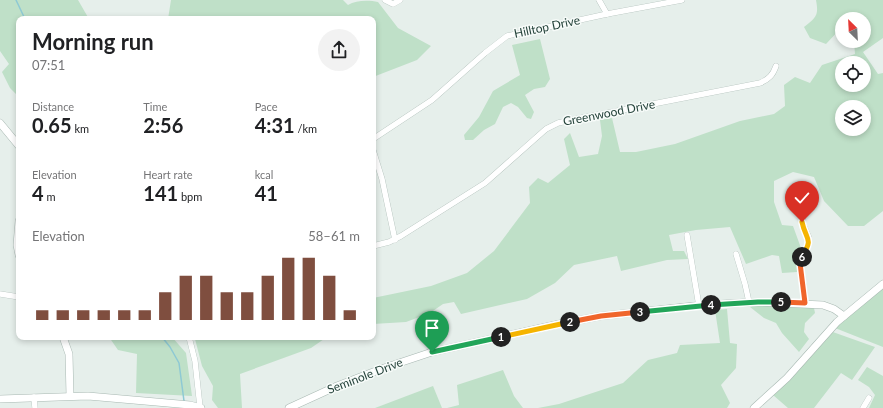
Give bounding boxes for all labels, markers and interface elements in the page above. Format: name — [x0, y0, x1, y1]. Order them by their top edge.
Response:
street label: Hilltop Drive — [513, 12, 581, 41]
north arrow — [835, 12, 871, 48]
map controls — [835, 12, 871, 136]
text: Morning run — [32, 28, 154, 55]
button: share — [318, 29, 360, 71]
button: locate — [835, 56, 871, 92]
text: 07:51 — [32, 57, 65, 73]
street label: Greenwood Drive — [562, 96, 656, 129]
text: Distance — [32, 100, 74, 113]
text: Time — [143, 100, 167, 113]
text: Pace — [255, 100, 278, 113]
button: layers — [835, 100, 871, 136]
text: 0.65 — [32, 113, 72, 137]
text: 2:56 — [143, 113, 183, 137]
text: 4:31 — [255, 113, 295, 137]
text: km — [72, 122, 89, 135]
text: /km — [295, 122, 317, 135]
text: Elevation — [32, 168, 77, 181]
text: Heart rate — [143, 168, 193, 181]
text: kcal — [255, 168, 273, 181]
text: 4 — [32, 181, 44, 205]
text: 141 — [143, 181, 178, 205]
text: 41 — [255, 181, 278, 205]
pin — [785, 181, 819, 222]
icon: check — [791, 187, 813, 209]
text: m — [44, 190, 55, 203]
text: bpm — [178, 190, 202, 203]
text: Elevation — [32, 228, 85, 244]
text: 58–61 m — [308, 228, 360, 244]
pin: 6 — [792, 247, 812, 267]
text: 6 — [799, 250, 805, 263]
pin: 5 — [771, 292, 791, 312]
pin: 4 — [701, 295, 721, 315]
text: 5 — [778, 295, 784, 308]
text: 4 — [708, 298, 714, 311]
pin: 3 — [630, 302, 650, 322]
text: 3 — [637, 305, 643, 318]
pin — [415, 311, 449, 352]
pin: 2 — [560, 312, 580, 332]
text: 2 — [567, 315, 573, 328]
icon: arrive — [421, 317, 443, 339]
pin: 1 — [491, 327, 511, 347]
text: 1 — [498, 330, 504, 343]
street label: Seminole Drive — [325, 354, 405, 397]

